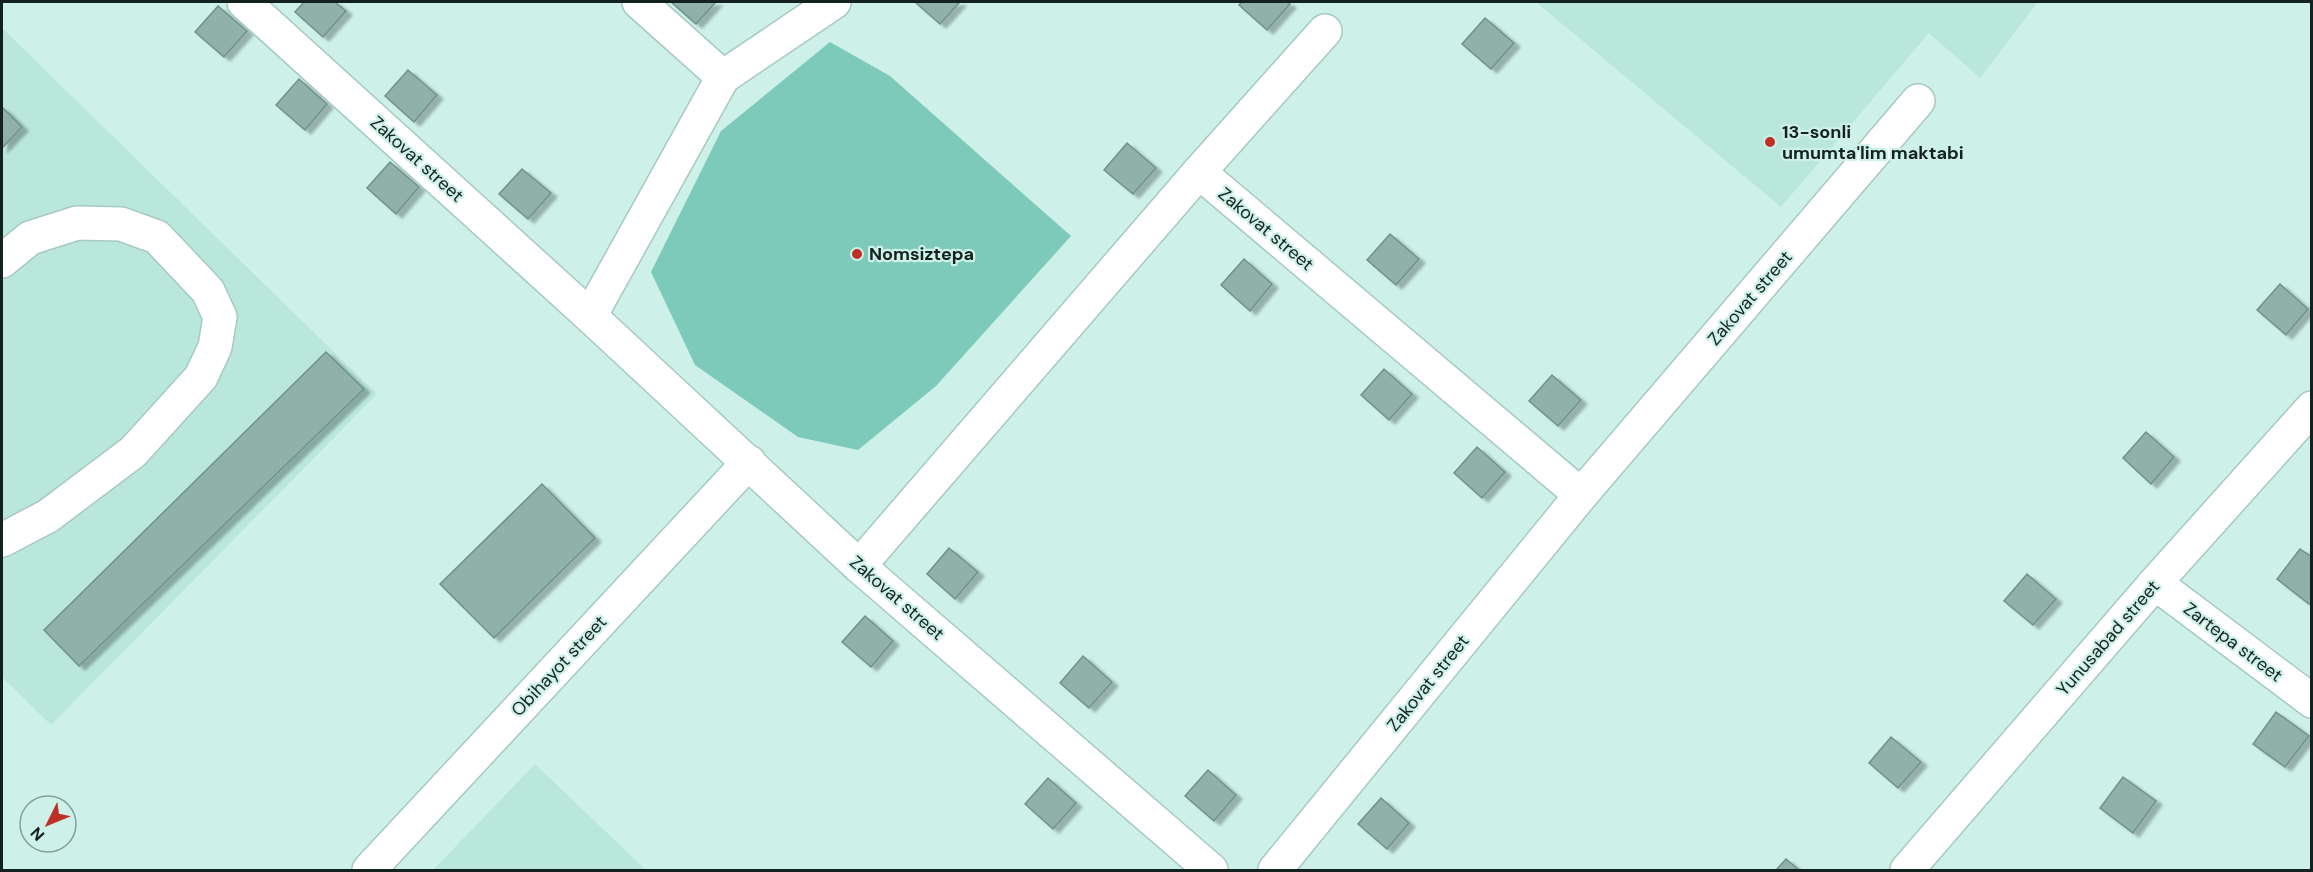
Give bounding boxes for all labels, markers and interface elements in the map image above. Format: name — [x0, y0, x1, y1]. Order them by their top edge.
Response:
street label: Zakovat street — [365, 111, 469, 207]
place label: 13-sonli umumta'lim maktabi — [1782, 120, 1964, 165]
marker: 13-sonli umumta'lim maktabi — [1763, 135, 1777, 149]
street label: Zakovat street — [1213, 182, 1319, 276]
place label: Nomsiztepa — [869, 242, 974, 266]
street label: Zakovat street — [1702, 246, 1798, 350]
marker: Nomsiztepa — [850, 247, 864, 261]
street label: Zakovat street — [845, 550, 949, 646]
street label: Yunusabad street — [2051, 575, 2165, 701]
street label: Zartepa street — [2179, 597, 2287, 687]
street label: Obihayot street — [506, 610, 612, 722]
street label: Zakovat street — [1382, 630, 1474, 736]
north arrow — [18, 794, 78, 854]
text: N — [26, 822, 49, 845]

